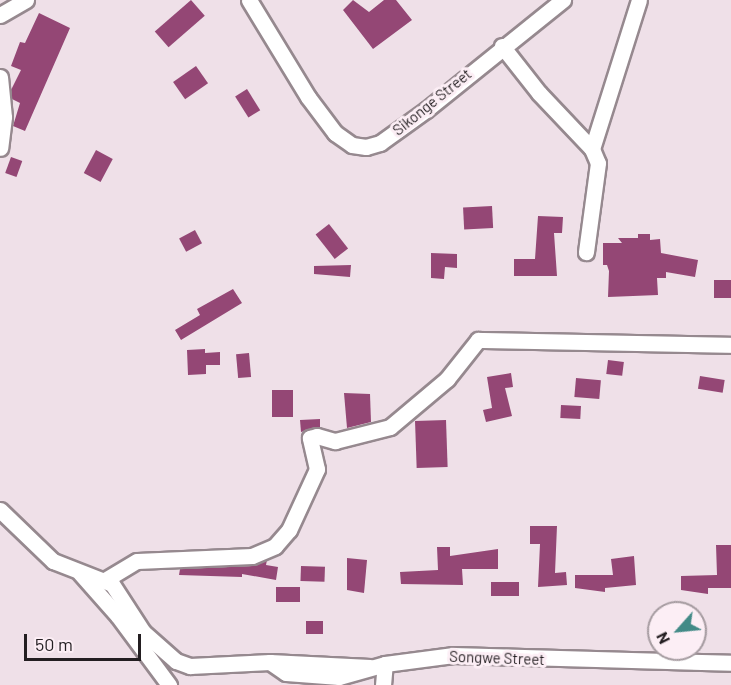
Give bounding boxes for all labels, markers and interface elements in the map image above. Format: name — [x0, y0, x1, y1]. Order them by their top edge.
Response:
street label: Sikonge Street — [389, 65, 475, 139]
north arrow — [647, 601, 707, 661]
scale bar — [27, 622, 144, 660]
text: N — [651, 629, 673, 648]
text: 50 m — [35, 633, 73, 655]
street label: Songwe Street — [449, 647, 545, 669]

